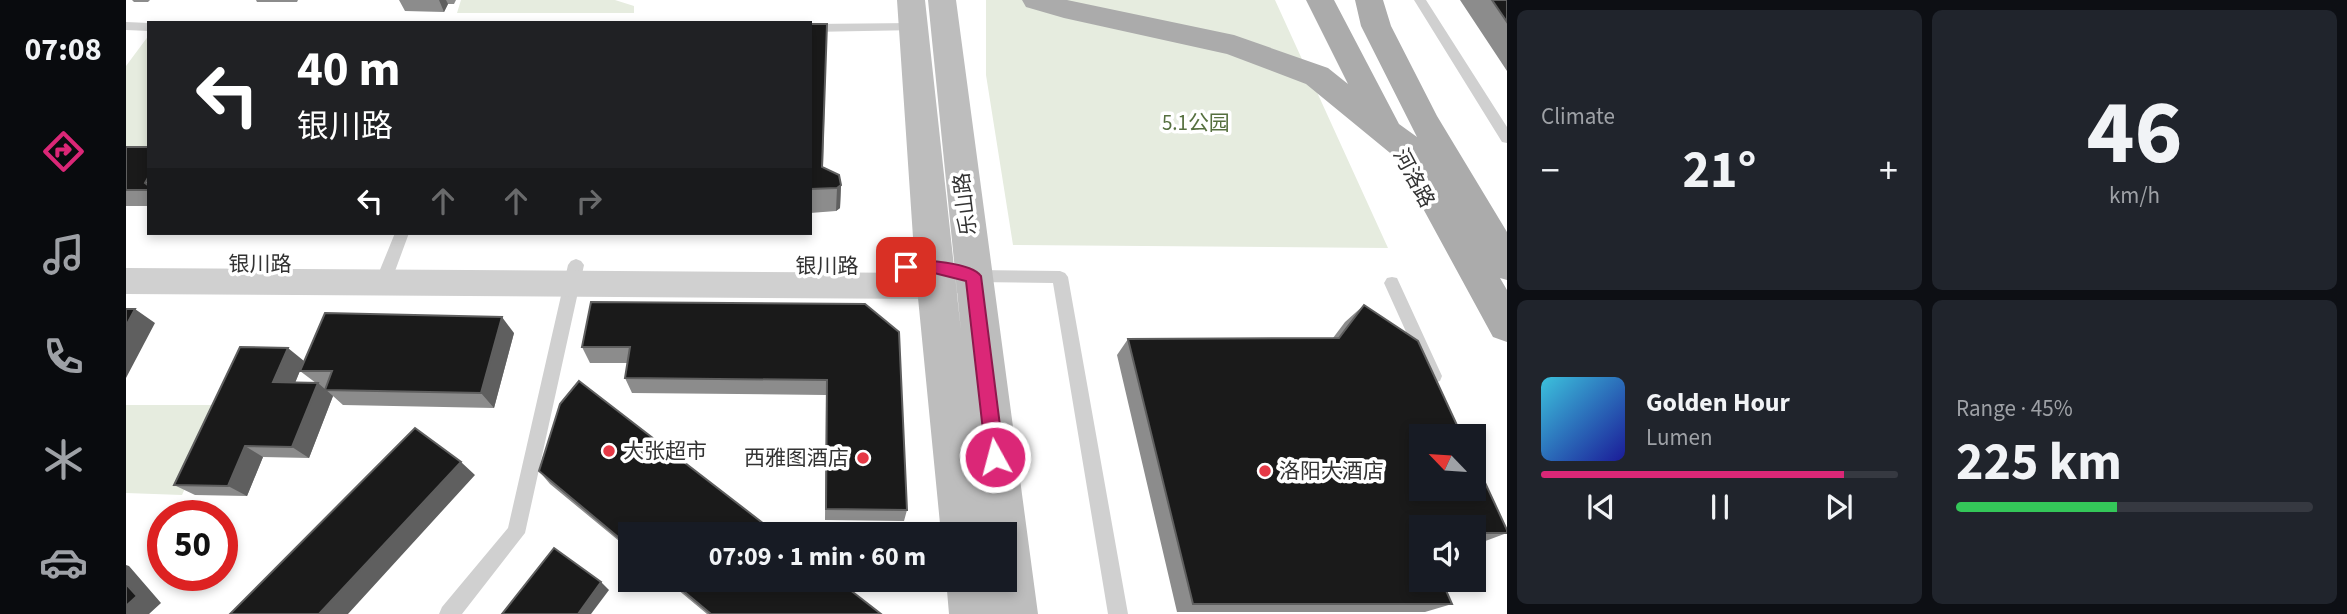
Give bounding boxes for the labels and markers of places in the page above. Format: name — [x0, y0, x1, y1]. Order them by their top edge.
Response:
pin — [876, 237, 936, 297]
place label: 大张超市 — [623, 436, 707, 466]
marker: 大张超市 — [601, 443, 617, 459]
place label: 西雅图酒店 — [744, 443, 849, 473]
marker: 西雅图酒店 — [855, 450, 871, 466]
place label: 洛阳大酒店 — [1279, 456, 1384, 486]
marker: 洛阳大酒店 — [1257, 463, 1273, 479]

